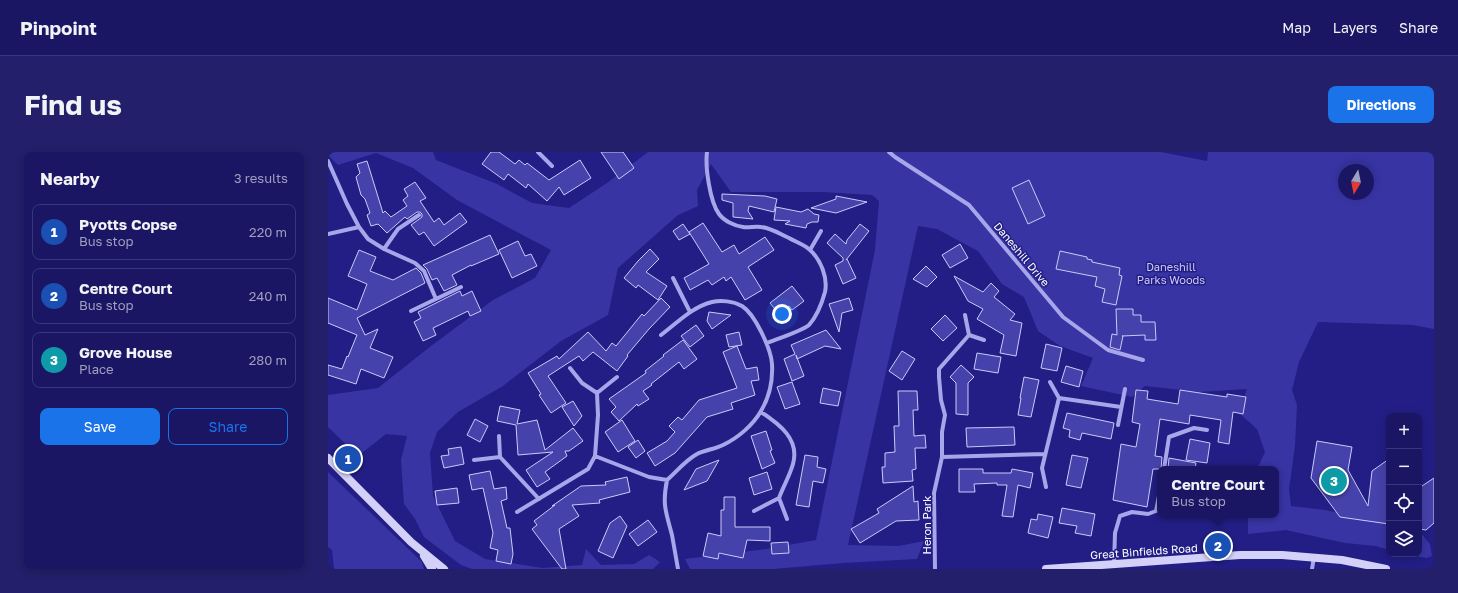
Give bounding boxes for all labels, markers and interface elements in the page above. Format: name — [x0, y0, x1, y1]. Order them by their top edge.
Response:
text: Pinpoint — [20, 16, 97, 39]
text: Map — [1282, 19, 1311, 36]
text: Layers — [1333, 19, 1377, 36]
text: Share — [1399, 19, 1438, 36]
button: Directions — [1328, 86, 1434, 123]
text: Find us — [24, 88, 122, 121]
north arrow — [1338, 164, 1374, 200]
text: Nearby — [40, 168, 100, 189]
text: 3 results — [234, 170, 288, 186]
text: Pyotts Copse — [79, 215, 177, 233]
street label: Daneshill Drive — [991, 219, 1053, 289]
text: 1 — [51, 224, 57, 240]
text: 220 m — [249, 224, 287, 240]
text: Bus stop — [79, 233, 134, 249]
park label: Daneshill Parks Woods — [1137, 260, 1205, 286]
text: Centre Court — [79, 279, 173, 297]
text: 2 — [50, 288, 58, 304]
text: 240 m — [249, 288, 287, 304]
text: Bus stop — [79, 297, 134, 313]
your location — [772, 304, 792, 324]
text: Grove House — [79, 343, 172, 361]
text: 3 — [50, 352, 58, 368]
text: 280 m — [249, 352, 287, 368]
text: Place — [79, 361, 114, 377]
button: Save — [40, 408, 160, 445]
button: Share — [168, 408, 288, 445]
map controls — [1386, 413, 1422, 557]
button: + — [1386, 413, 1422, 449]
pin: 1 — [335, 444, 361, 474]
button: − — [1386, 449, 1422, 485]
popup — [1157, 466, 1279, 518]
pin: 3 — [1321, 466, 1347, 496]
text: Centre Court — [1171, 475, 1265, 493]
button: locate — [1386, 485, 1422, 521]
text: Bus stop — [1171, 493, 1226, 509]
street label: Heron Park — [920, 496, 933, 554]
button: layers — [1386, 521, 1422, 557]
pin: 2 — [1205, 531, 1231, 561]
street label: Great Binfields Road — [1090, 541, 1198, 561]

